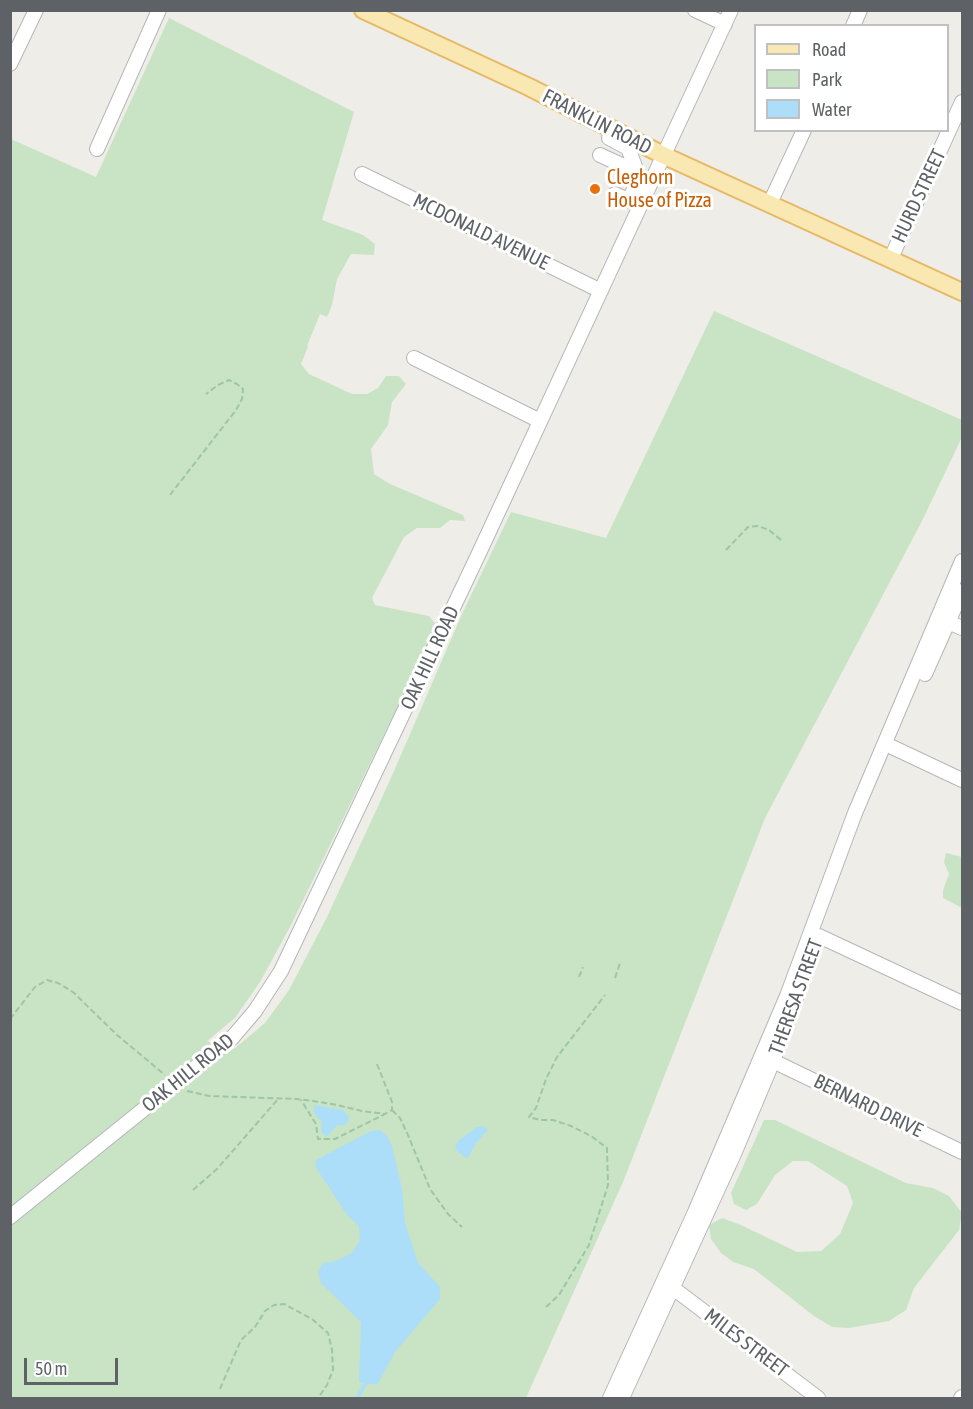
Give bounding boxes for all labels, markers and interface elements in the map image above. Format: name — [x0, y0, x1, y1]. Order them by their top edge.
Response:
legend — [754, 24, 949, 132]
text: Road — [812, 39, 846, 60]
text: Park — [812, 69, 842, 90]
street label: FRANKLIN ROAD — [538, 84, 656, 160]
text: Water — [812, 99, 851, 120]
street label: HURD STREET — [887, 145, 951, 247]
place label: Cleghorn House of Pizza — [607, 166, 712, 213]
marker: Cleghorn House of Pizza — [588, 182, 602, 196]
street label: MCDONALD AVENUE — [409, 189, 553, 275]
street label: OAK HILL ROAD — [396, 602, 464, 714]
street label: THERESA STREET — [764, 936, 828, 1058]
street label: OAK HILL ROAD — [137, 1029, 239, 1117]
street label: BERNARD DRIVE — [810, 1069, 926, 1143]
street label: MILES STREET — [699, 1304, 793, 1382]
scale bar — [27, 1346, 122, 1384]
text: 50 m — [35, 1358, 67, 1379]

